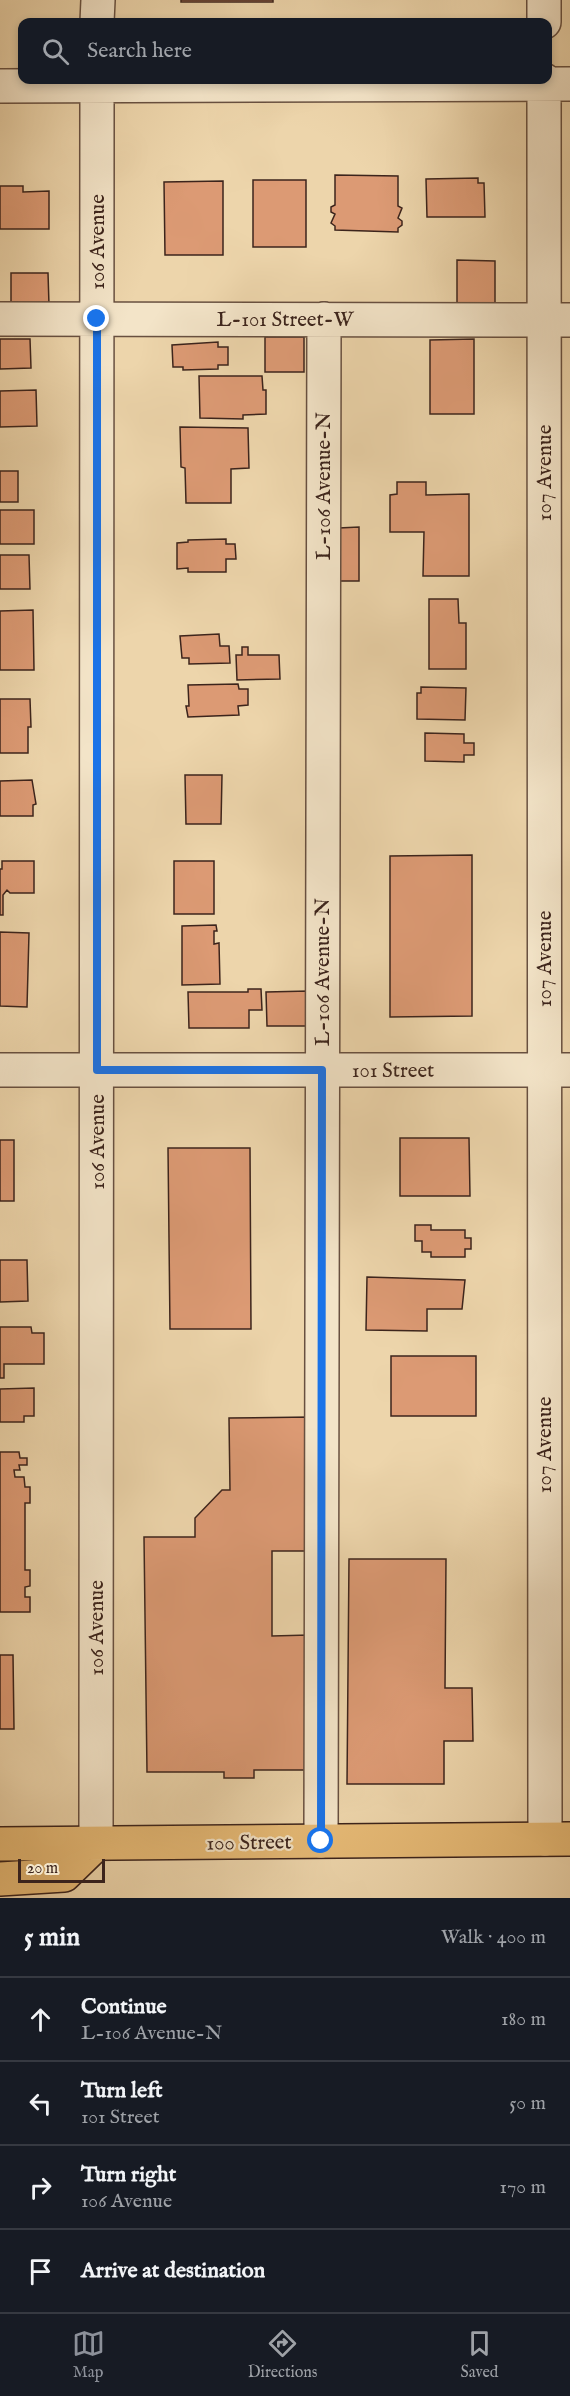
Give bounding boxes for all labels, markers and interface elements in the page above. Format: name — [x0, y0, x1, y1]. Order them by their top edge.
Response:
search box — [18, 18, 552, 84]
icon: search — [39, 35, 72, 68]
text: Search here — [87, 37, 192, 65]
street label: 106 Avenue — [85, 194, 112, 290]
route end — [83, 305, 109, 331]
street label: L-101 Street-W — [217, 307, 354, 334]
street label: L-106 Avenue-N — [311, 412, 338, 560]
street label: 107 Avenue — [532, 424, 559, 521]
street label: L-106 Avenue-N — [310, 898, 337, 1046]
street label: 107 Avenue — [532, 910, 559, 1007]
street label: 101 Street — [352, 1058, 434, 1085]
street label: 106 Avenue — [85, 1094, 112, 1190]
street label: 107 Avenue — [532, 1396, 559, 1493]
street label: 106 Avenue — [84, 1580, 111, 1676]
route start — [307, 1827, 333, 1853]
street label: 100 Street — [206, 1829, 292, 1858]
scale bar — [18, 1856, 105, 1884]
text: 20 m — [27, 1859, 58, 1879]
text: 5 min — [24, 1921, 80, 1954]
text: Walk · 400 m — [441, 1925, 546, 1950]
text: Continue — [81, 1993, 167, 2021]
icon: ahead — [24, 2003, 57, 2036]
text: 180 m — [501, 2007, 546, 2032]
text: L-106 Avenue-N — [81, 2021, 222, 2046]
text: Turn left — [81, 2077, 163, 2105]
icon: left — [24, 2087, 57, 2120]
text: 50 m — [509, 2091, 546, 2116]
text: 101 Street — [81, 2105, 160, 2130]
text: Turn right — [81, 2161, 176, 2189]
icon: right — [24, 2171, 57, 2204]
text: 170 m — [500, 2175, 546, 2200]
text: 106 Avenue — [81, 2189, 172, 2214]
icon: arrive — [24, 2255, 57, 2288]
text: Arrive at destination — [81, 2257, 265, 2285]
tab: Map — [72, 2327, 105, 2383]
tab: Directions — [248, 2327, 317, 2383]
tab: Saved — [461, 2327, 498, 2383]

